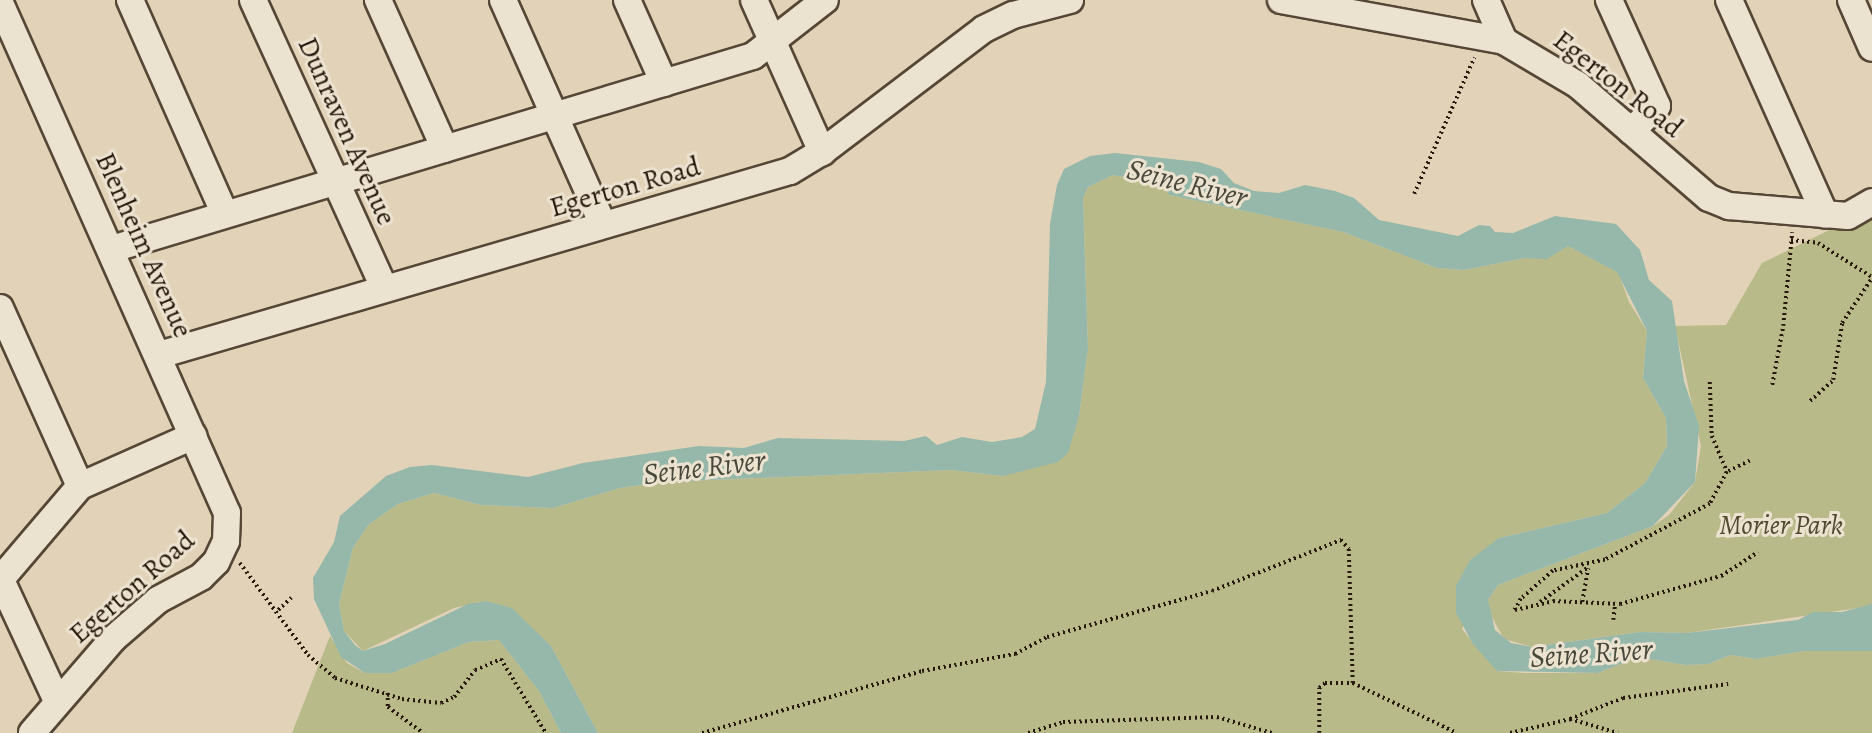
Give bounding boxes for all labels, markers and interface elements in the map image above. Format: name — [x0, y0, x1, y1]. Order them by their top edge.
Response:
street label: Egerton Road — [1547, 23, 1689, 145]
street label: Dunraven Avenue — [291, 32, 403, 230]
street label: Blenheim Avenue — [88, 147, 200, 343]
street label: Egerton Road — [546, 149, 704, 225]
water label: Seine River — [1123, 151, 1251, 215]
water label: Seine River — [641, 442, 767, 492]
park label: Morier Park — [1719, 508, 1843, 542]
street label: Egerton Road — [62, 523, 202, 651]
water label: Seine River — [1529, 631, 1653, 675]

